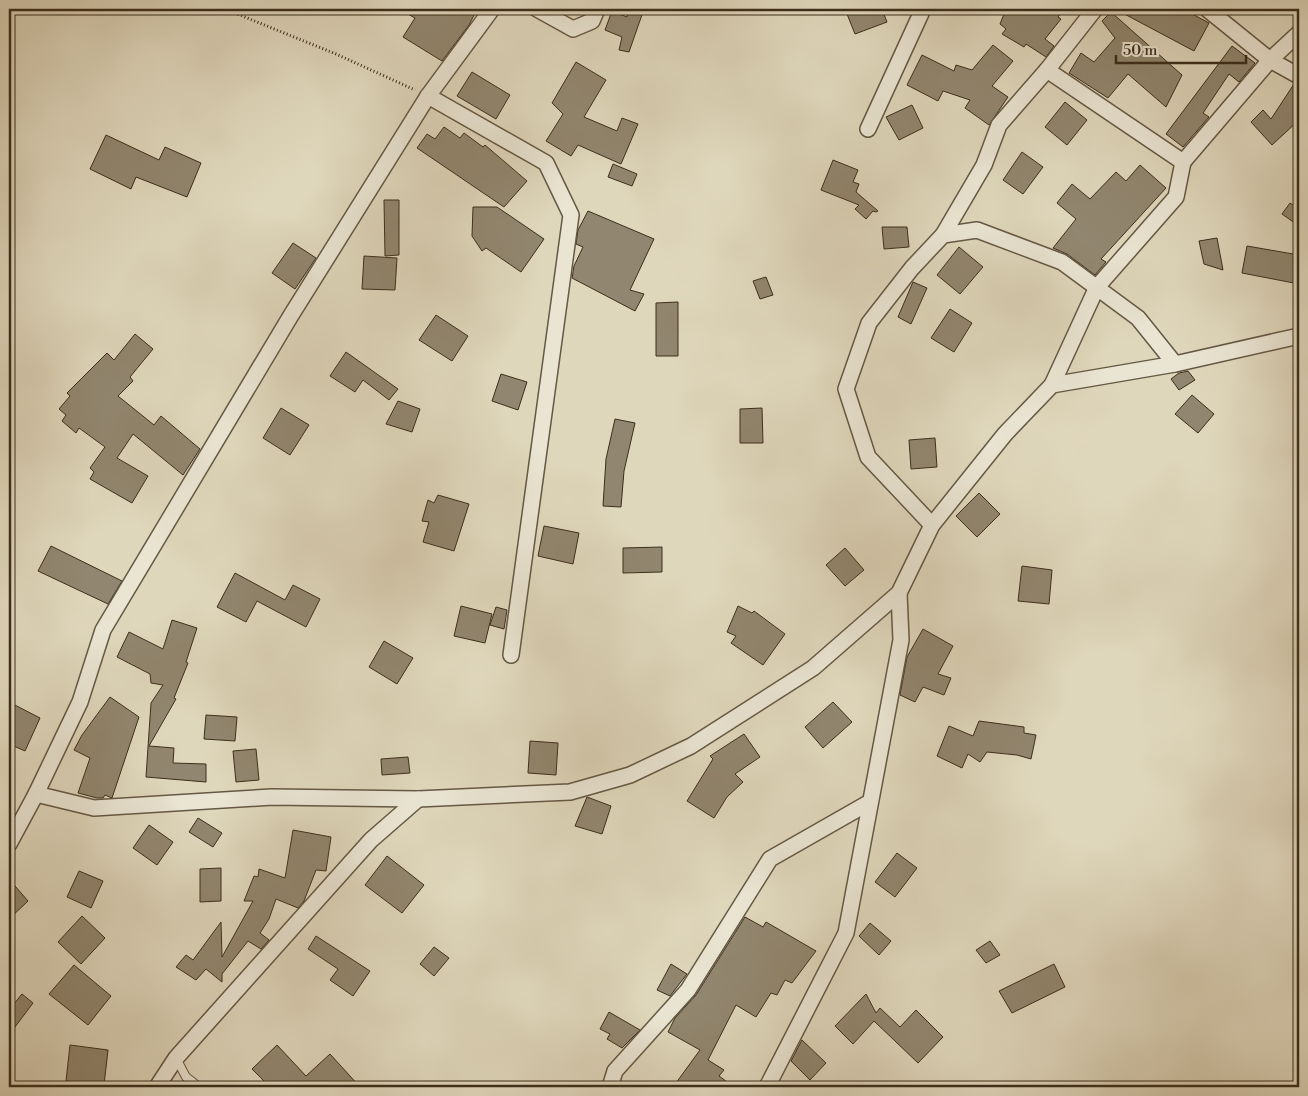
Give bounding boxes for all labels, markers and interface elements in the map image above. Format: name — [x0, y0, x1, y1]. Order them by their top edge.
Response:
scale bar — [1116, 32, 1246, 64]
text: 50 m — [1123, 41, 1157, 60]

